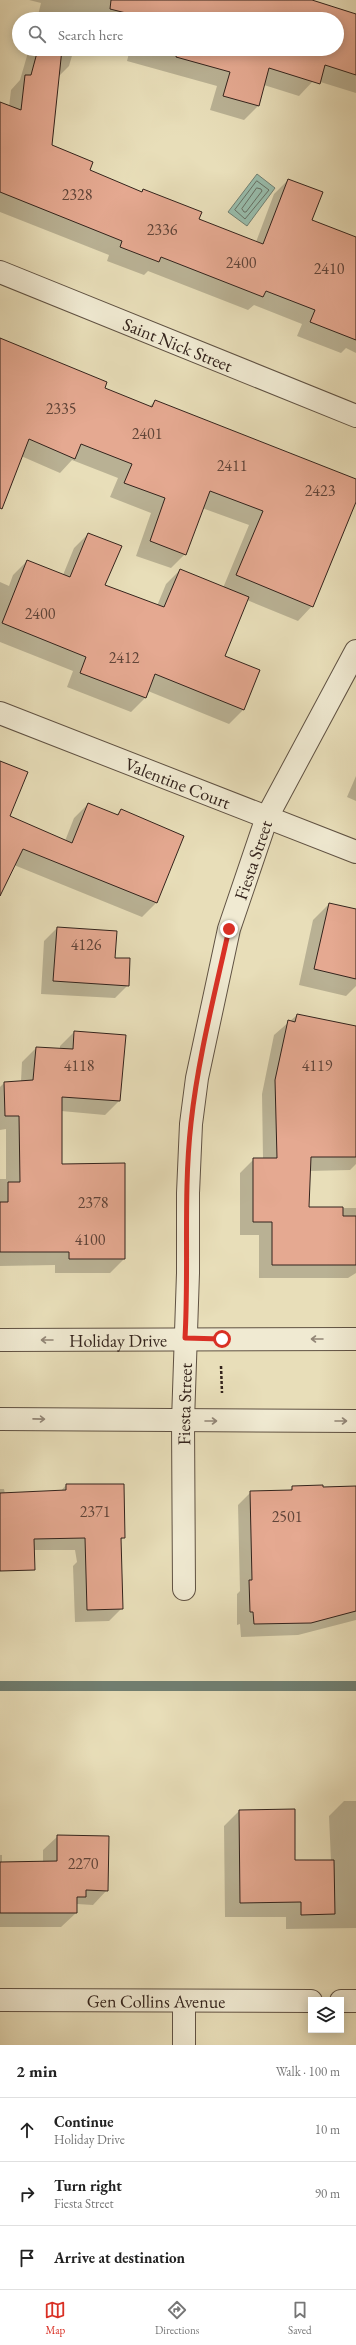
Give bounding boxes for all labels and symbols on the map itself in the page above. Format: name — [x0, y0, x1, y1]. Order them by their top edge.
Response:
house number: 2328 — [62, 184, 93, 205]
house number: 2336 — [147, 219, 178, 240]
house number: 2400 — [226, 252, 257, 273]
house number: 2410 — [314, 258, 345, 279]
street label: Saint Nick Street — [120, 312, 237, 377]
house number: 2335 — [46, 398, 76, 419]
house number: 2401 — [132, 423, 162, 444]
house number: 2411 — [217, 455, 247, 476]
house number: 2423 — [305, 480, 336, 501]
house number: 2400 — [25, 603, 56, 624]
house number: 2412 — [109, 647, 140, 668]
street label: Valentine Court — [122, 751, 234, 814]
street label: Fiesta Street — [228, 817, 277, 903]
route end — [220, 920, 238, 938]
house number: 4126 — [71, 934, 102, 955]
house number: 4118 — [64, 1055, 95, 1076]
house number: 4119 — [302, 1055, 333, 1076]
house number: 2378 — [78, 1192, 109, 1213]
house number: 4100 — [75, 1229, 106, 1250]
street label: Holiday Drive — [69, 1328, 167, 1351]
route start — [213, 1330, 231, 1348]
one-way arrow — [311, 1335, 324, 1343]
one-way arrow — [41, 1336, 54, 1344]
street label: Fiesta Street — [171, 1362, 196, 1445]
one-way arrow — [32, 1415, 45, 1423]
one-way arrow — [204, 1417, 217, 1425]
one-way arrow — [334, 1417, 347, 1425]
house number: 2371 — [80, 1501, 110, 1522]
house number: 2501 — [272, 1506, 302, 1527]
house number: 2270 — [68, 1853, 99, 1874]
street label: Gen Collins Avenue — [87, 1989, 225, 2012]

